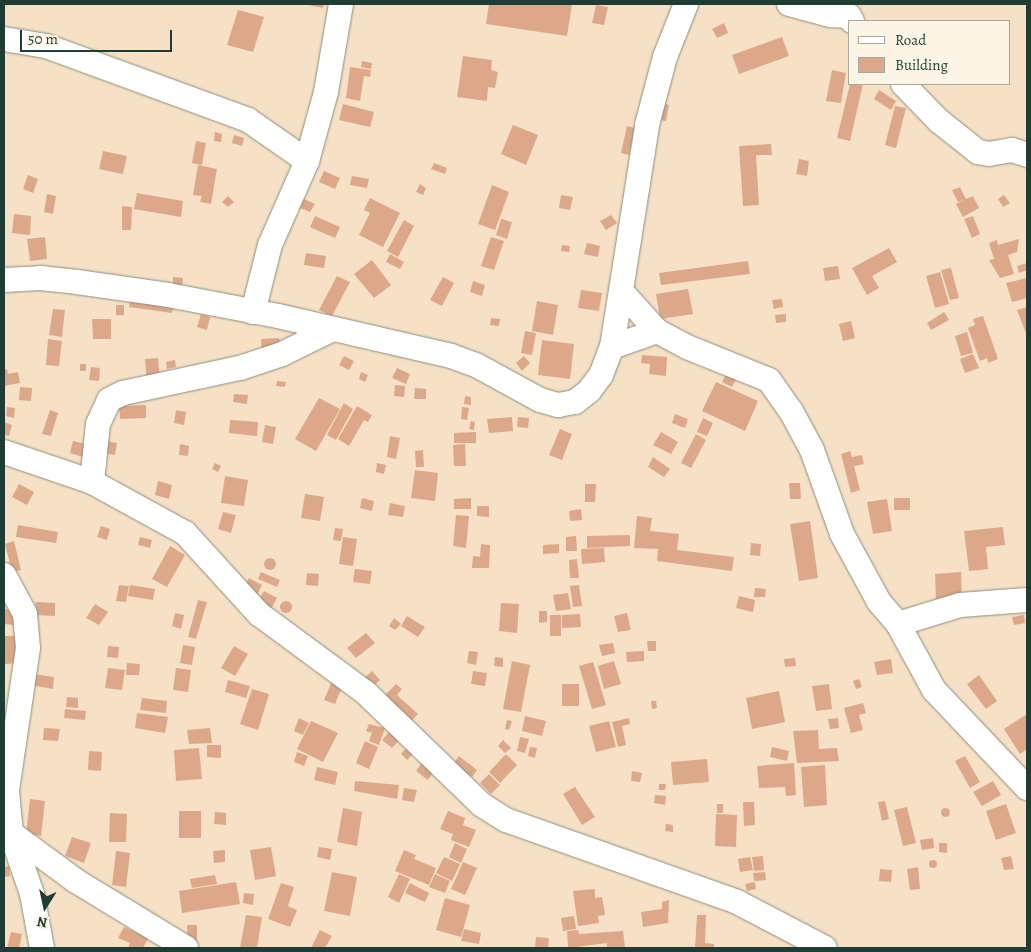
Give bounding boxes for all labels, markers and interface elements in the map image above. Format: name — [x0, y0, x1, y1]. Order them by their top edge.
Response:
scale bar — [22, 20, 175, 52]
legend — [848, 20, 1011, 85]
text: 50 m — [28, 29, 58, 49]
text: Road — [895, 30, 926, 50]
text: Building — [895, 55, 948, 75]
north arrow — [20, 882, 70, 932]
text: N — [36, 912, 49, 933]

